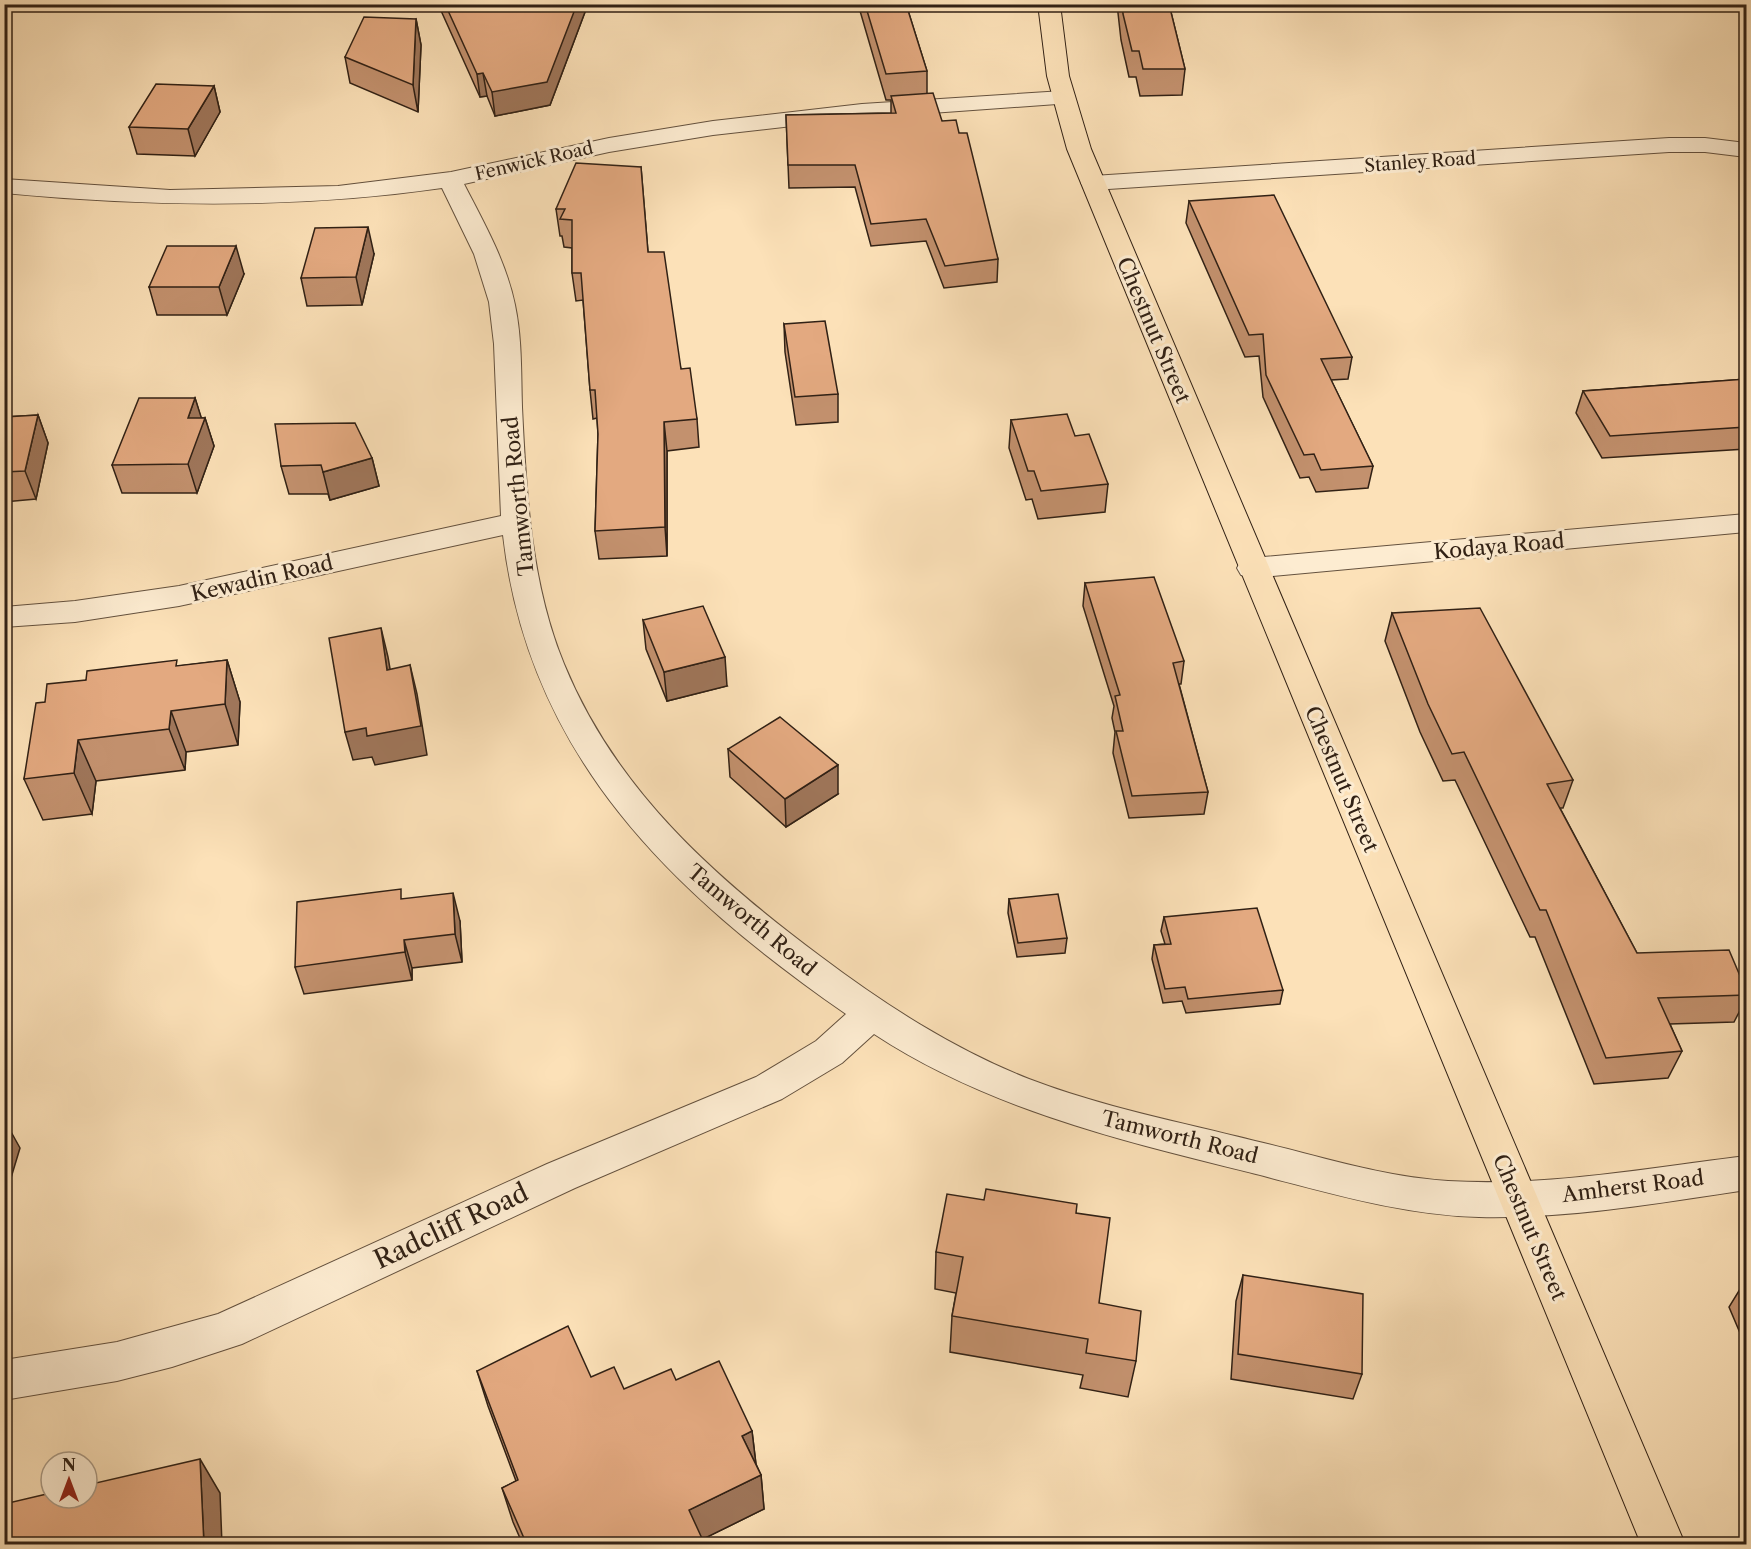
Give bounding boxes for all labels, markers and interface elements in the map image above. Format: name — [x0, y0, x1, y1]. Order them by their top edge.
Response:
street label: Fenwick Road — [473, 137, 595, 185]
street label: Stanley Road — [1363, 147, 1477, 177]
street label: Chestnut Street — [1112, 253, 1196, 407]
street label: Tamworth Road — [497, 415, 539, 577]
street label: Kodaya Road — [1433, 528, 1566, 564]
street label: Kewadin Road — [189, 549, 336, 606]
street label: Chestnut Street — [1300, 702, 1384, 856]
street label: Tamworth Road — [683, 859, 822, 981]
street label: Tamworth Road — [1099, 1105, 1261, 1169]
street label: Chestnut Street — [1488, 1150, 1572, 1304]
street label: Amherst Road — [1560, 1165, 1706, 1207]
street label: Radcliff Road — [369, 1176, 534, 1276]
north arrow — [39, 1450, 99, 1510]
text: N — [62, 1455, 76, 1475]

